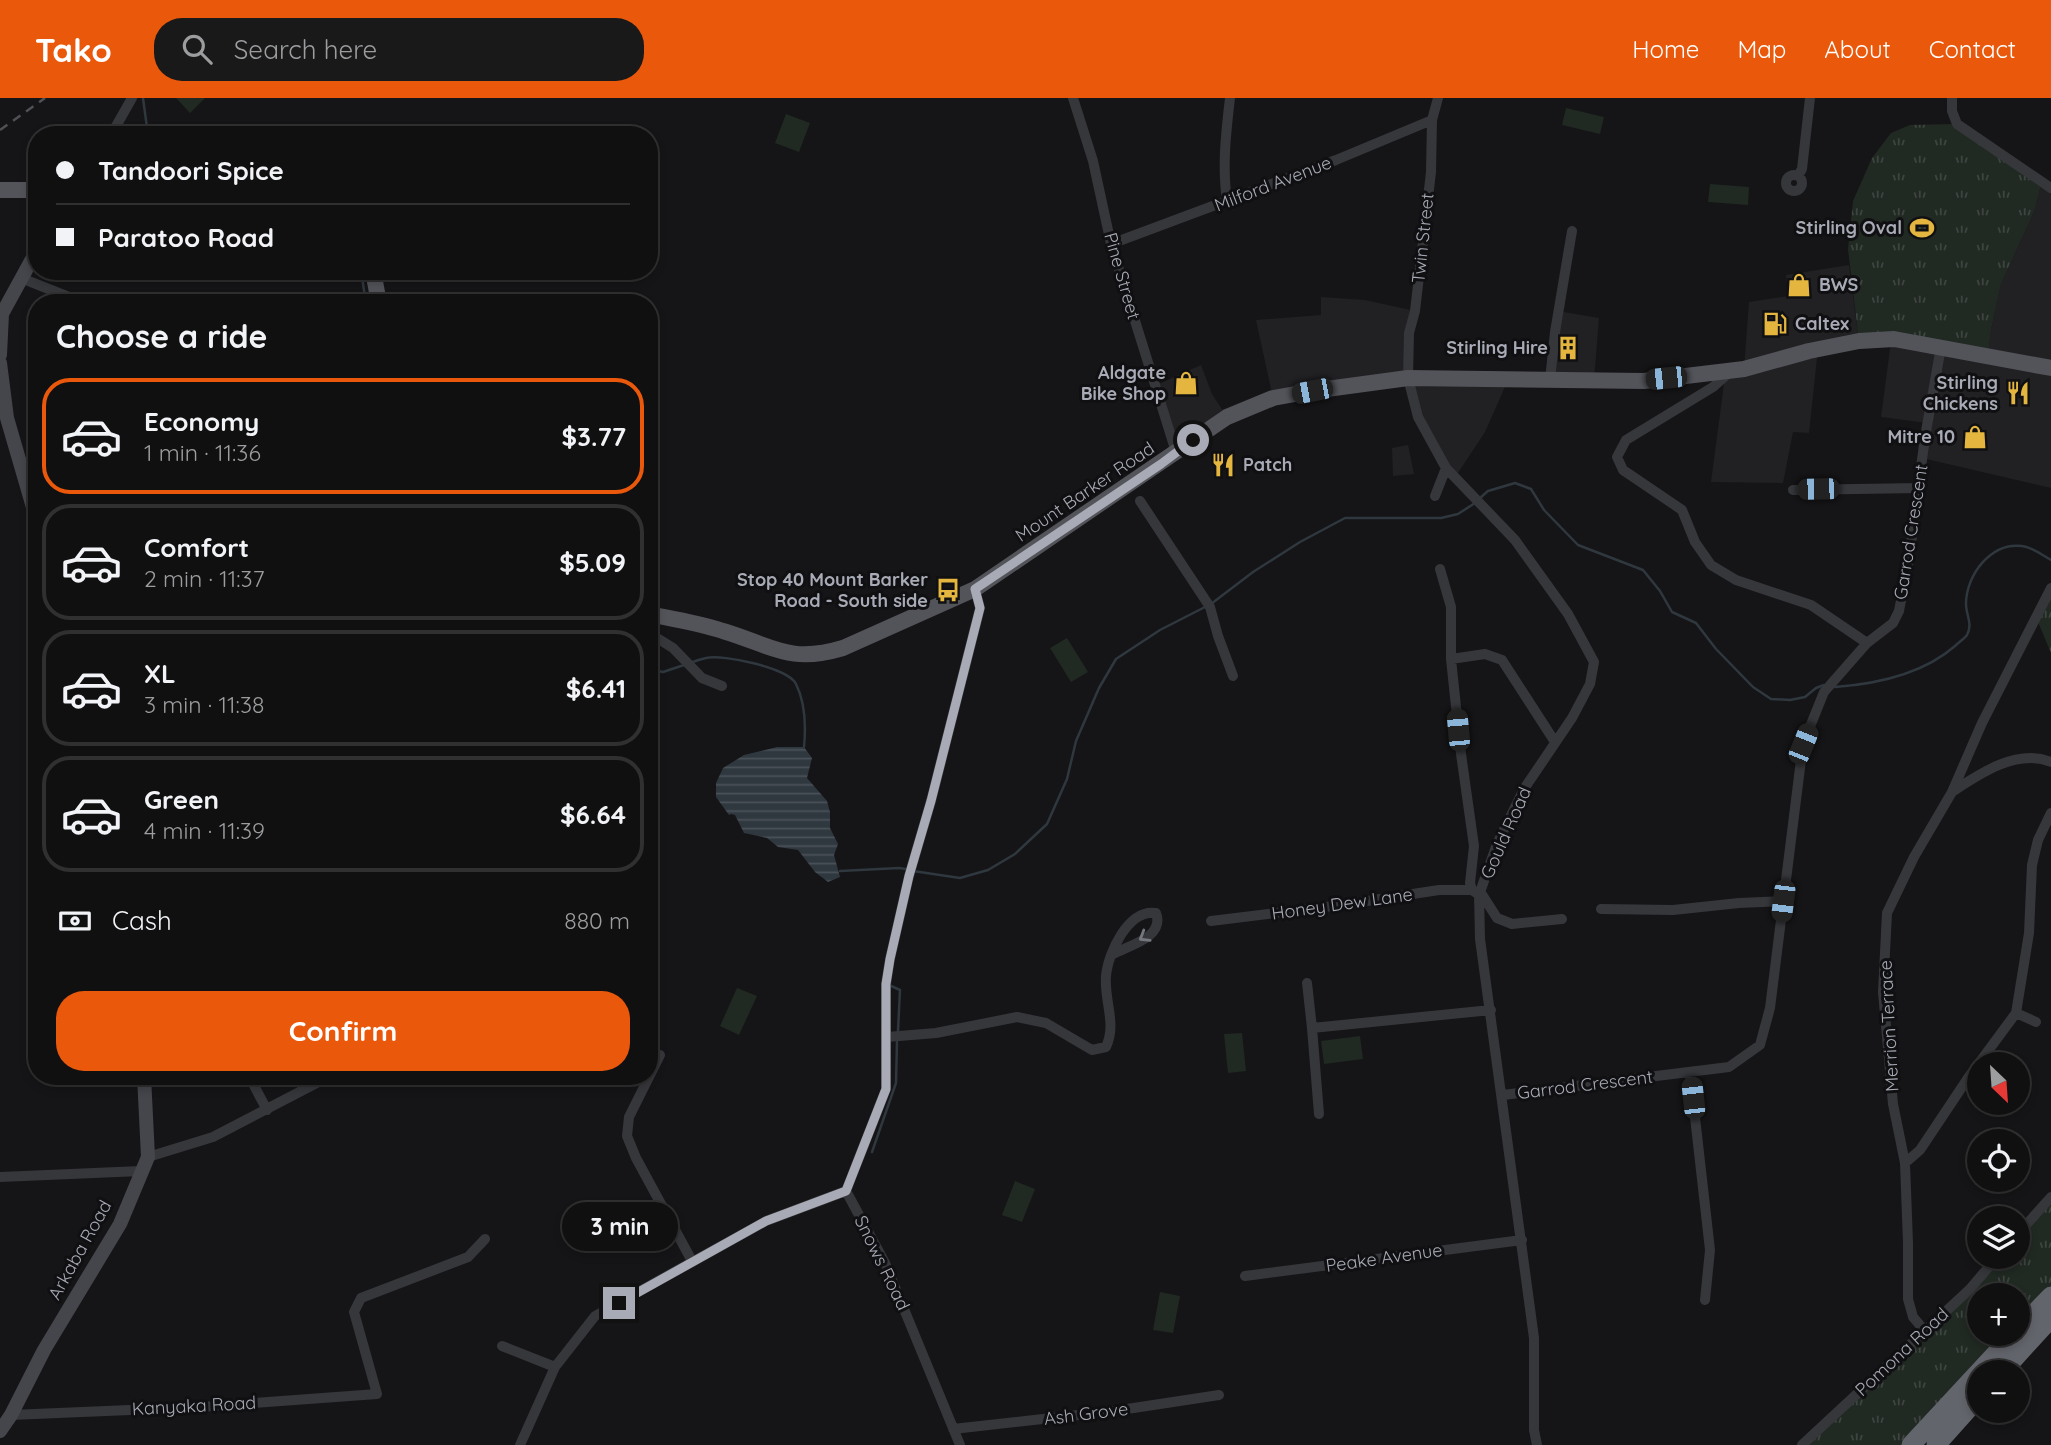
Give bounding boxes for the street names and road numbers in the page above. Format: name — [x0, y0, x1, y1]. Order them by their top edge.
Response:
street label: Milford Avenue — [1211, 151, 1335, 216]
street label: Twin Street — [1406, 192, 1439, 284]
street label: Pine Street — [1099, 230, 1146, 322]
street label: Mount Barker Road — [1011, 437, 1159, 547]
street label: Garrod Crescent — [1888, 463, 1933, 601]
street label: Gould Road — [1475, 783, 1536, 882]
street label: Honey Dew Lane — [1270, 882, 1414, 925]
street label: Merrion Terrace — [1874, 960, 1903, 1092]
street label: Garrod Crescent — [1516, 1065, 1654, 1104]
street label: Arkaba Road — [43, 1196, 116, 1304]
street label: Snows Road — [850, 1212, 915, 1314]
street label: Peake Avenue — [1324, 1238, 1444, 1277]
street label: Pomona Road — [1850, 1302, 1953, 1401]
street label: Kanyaka Road — [131, 1391, 257, 1420]
street label: Ash Grove — [1043, 1397, 1129, 1430]

